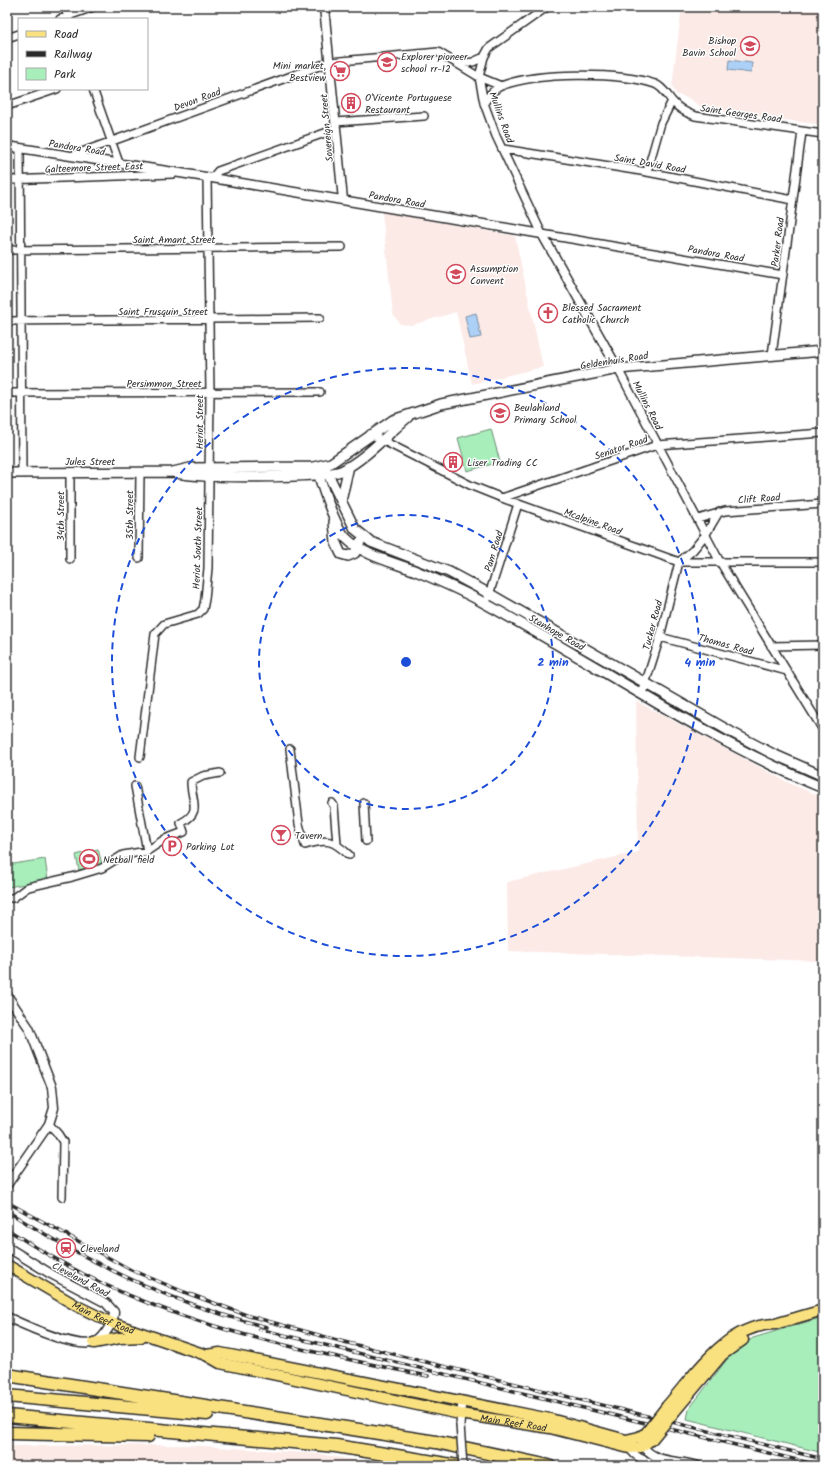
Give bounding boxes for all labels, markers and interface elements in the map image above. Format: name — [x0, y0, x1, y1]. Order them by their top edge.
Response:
legend — [18, 18, 148, 90]
text: Road — [54, 25, 79, 44]
place label: Bishop Bavin School — [682, 33, 737, 61]
school or university icon: Bishop Bavin School — [739, 35, 761, 57]
text: Railway — [54, 45, 92, 64]
place label: Explorer pioneer school rr-12 — [401, 49, 468, 77]
school or university icon: Explorer pioneer school rr-12 — [376, 51, 398, 73]
place label: Mini market, Bestview — [273, 58, 326, 86]
supermarket icon: Mini market, Bestview — [329, 60, 351, 82]
text: Park — [54, 65, 76, 84]
street label: Devon Road — [172, 84, 224, 116]
street label: Mullins Road — [484, 89, 518, 146]
place label: O'Vicente Portuguese Restaurant — [365, 90, 452, 118]
building icon: O'Vicente Portuguese Restaurant — [340, 92, 362, 114]
street label: Sovereign Street — [316, 93, 338, 163]
street label: Saint Georges Road — [699, 100, 783, 128]
street label: Pandora Road — [47, 136, 107, 161]
street label: Saint David Road — [613, 150, 688, 178]
street label: Galteemore Street East — [45, 158, 144, 178]
street label: Pandora Road — [367, 187, 427, 213]
street label: Parker Road — [767, 215, 789, 268]
street label: Saint Amant Street — [133, 232, 216, 248]
street label: Pandora Road — [686, 241, 746, 267]
place label: Assumption Convent — [470, 261, 518, 289]
school or university icon: Assumption Convent — [445, 263, 467, 285]
place label: Blessed Sacrament Catholic Church — [562, 300, 642, 328]
church icon: Blessed Sacrament Catholic Church — [537, 302, 559, 324]
street label: Saint Frusquin Street — [118, 304, 208, 320]
street label: Geldenhuis Road — [579, 348, 650, 374]
street label: Persimmon Street — [126, 376, 202, 392]
street label: Mullins Road — [628, 378, 667, 434]
street label: Heriot Street — [192, 395, 208, 449]
place label: Beulahland Primary School — [514, 400, 577, 428]
school or university icon: Beulahland Primary School — [489, 402, 511, 424]
street label: Senator Road — [592, 431, 651, 465]
building icon: Liser Trading CC — [442, 451, 464, 473]
street label: Jules Street — [65, 454, 115, 470]
place label: Liser Trading CC — [467, 455, 538, 471]
street label: Clift Road — [737, 489, 782, 508]
street label: 35th Street — [122, 490, 138, 540]
street label: 34th Street — [53, 491, 69, 541]
street label: Mcalpine Road — [561, 504, 625, 540]
street label: Heriot South Street — [189, 506, 207, 590]
street label: Pam Road — [480, 528, 508, 574]
street label: Tucker Road — [639, 598, 668, 652]
street label: Stanhope Road — [525, 610, 588, 656]
street label: Thomas Road — [697, 630, 756, 660]
text: 2 min — [537, 653, 569, 672]
text: 4 min — [685, 653, 716, 672]
centre of rings — [399, 655, 413, 669]
bar icon: Tavern — [270, 824, 292, 846]
place label: Tavern — [295, 828, 322, 844]
parking icon: Parking Lot — [161, 835, 183, 857]
place label: Parking Lot — [186, 839, 235, 855]
sports icon: Netball field — [78, 848, 100, 870]
place label: Netball field — [103, 852, 155, 868]
station icon: Cleveland — [55, 1237, 77, 1259]
place label: Cleveland — [80, 1241, 120, 1257]
street label: Cleveland Road — [49, 1258, 113, 1302]
street label: Main Reef Road — [68, 1298, 137, 1339]
street label: Main Reef Road — [479, 1410, 549, 1437]

